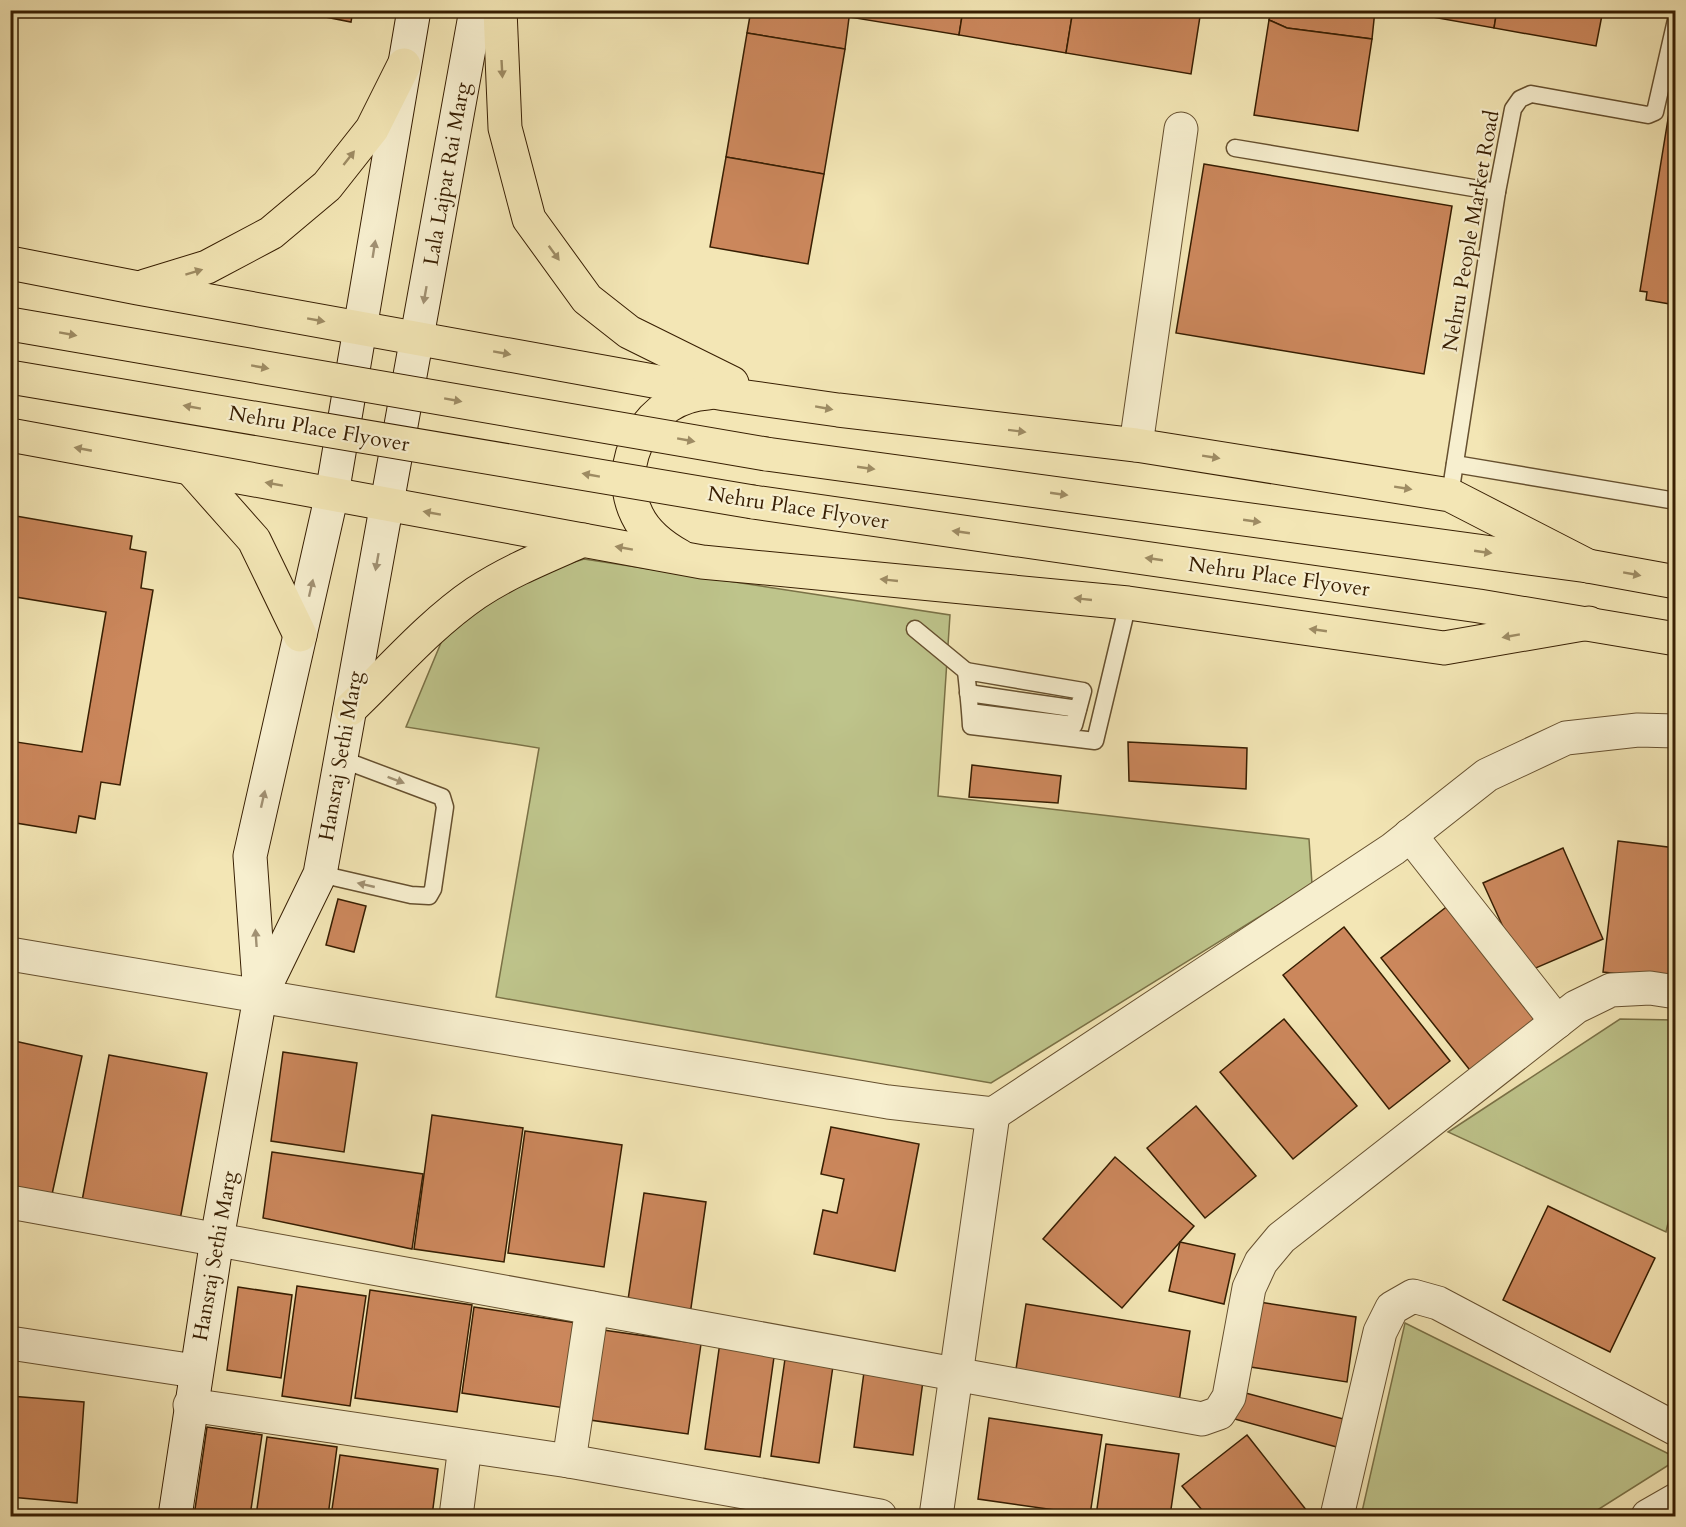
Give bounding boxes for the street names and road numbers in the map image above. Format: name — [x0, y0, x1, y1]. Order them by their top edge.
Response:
street label: Lala Lajpat Rai Marg — [417, 80, 477, 268]
street label: Nehru People Market Road — [1435, 108, 1507, 354]
street label: Nehru Place Flyover — [226, 399, 412, 459]
street label: Nehru Place Flyover — [705, 479, 891, 537]
street label: Nehru Place Flyover — [1186, 550, 1372, 604]
street label: Hansraj Sethi Marg — [312, 669, 370, 843]
street label: Hansraj Sethi Marg — [186, 1169, 244, 1343]

